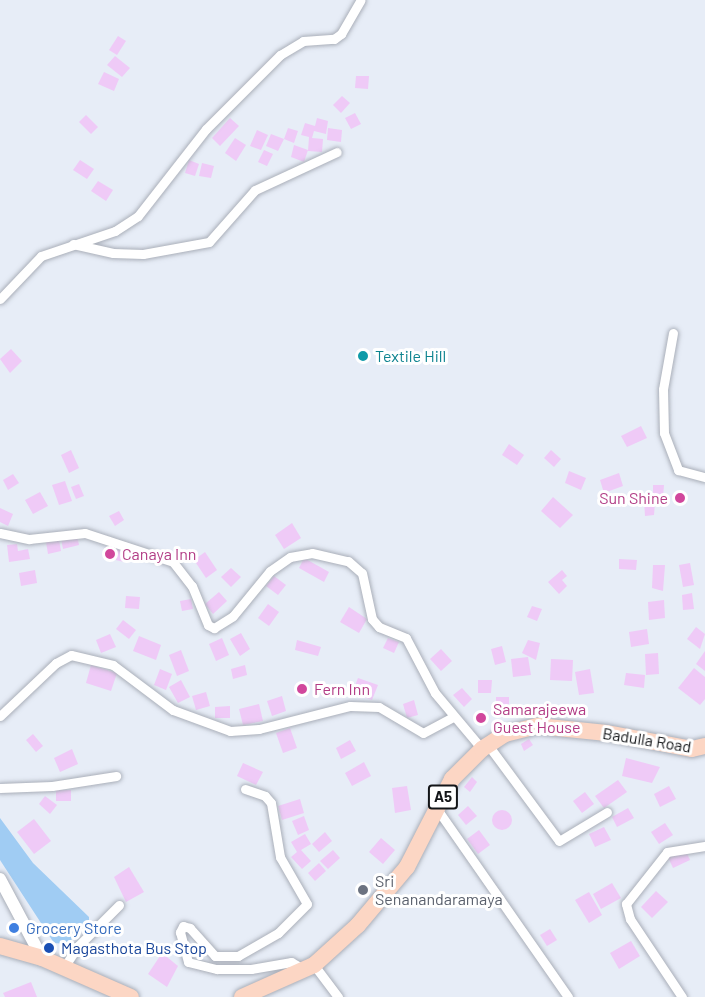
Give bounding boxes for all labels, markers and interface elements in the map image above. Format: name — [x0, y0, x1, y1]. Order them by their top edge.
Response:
place label: Textile Hill — [375, 346, 446, 366]
marker: Textile Hill — [356, 349, 370, 363]
place label: Sun Shine — [599, 488, 668, 508]
marker: Sun Shine — [673, 491, 687, 505]
place label: Canaya Inn — [122, 544, 196, 564]
marker: Canaya Inn — [103, 547, 117, 561]
place label: Fern Inn — [314, 679, 370, 699]
marker: Fern Inn — [295, 682, 309, 696]
place label: Samarajeewa Guest House — [493, 699, 586, 737]
marker: Samarajeewa Guest House — [474, 711, 488, 725]
street label: Badulla Road — [601, 724, 693, 756]
road number: A5 — [426, 785, 460, 809]
place label: Sri Senanandaramaya — [375, 871, 503, 909]
marker: Sri Senanandaramaya — [356, 883, 370, 897]
place label: Grocery Store — [26, 918, 122, 938]
marker: Grocery Store — [7, 921, 21, 935]
place label: Magasthota Bus Stop — [61, 938, 207, 958]
marker: Magasthota Bus Stop — [42, 941, 56, 955]

